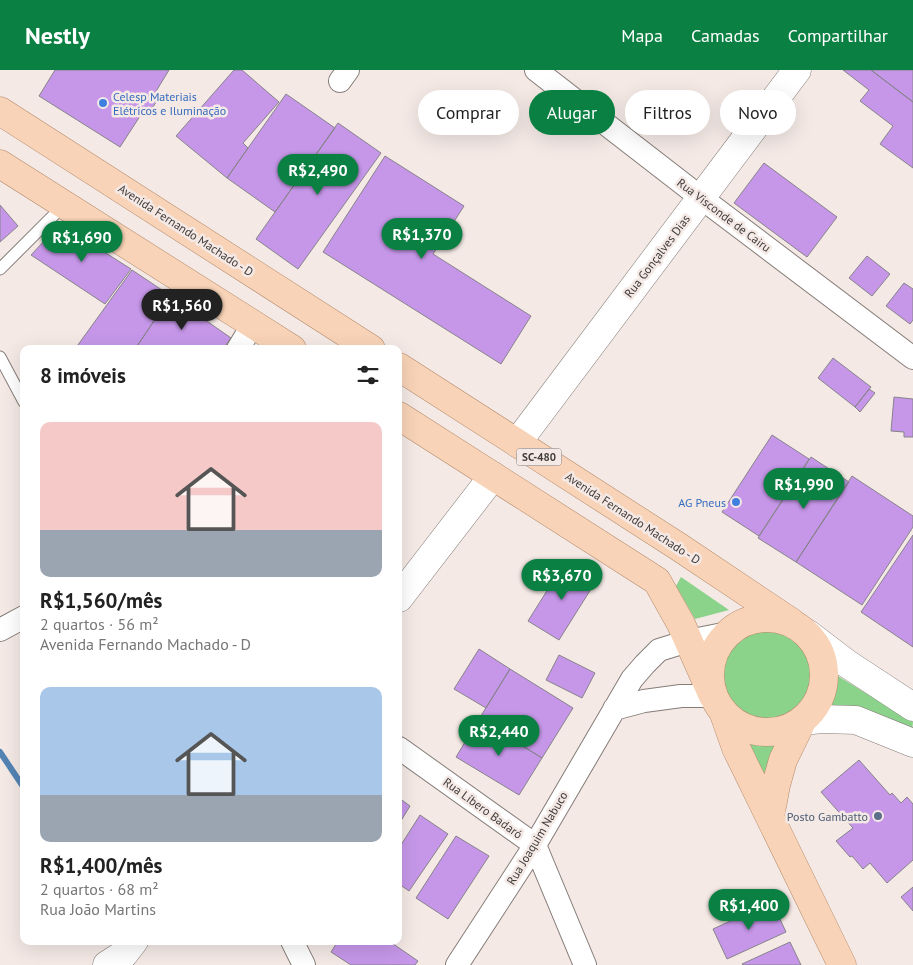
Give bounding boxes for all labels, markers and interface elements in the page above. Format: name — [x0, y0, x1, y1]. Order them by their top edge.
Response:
text: Nestly — [25, 20, 90, 51]
text: Mapa — [621, 24, 663, 47]
text: Camadas — [691, 24, 760, 47]
text: Compartilhar — [788, 24, 888, 47]
place label: Celesp Materiais Elétricos e Iluminação — [113, 89, 226, 118]
chip: Comprar — [418, 90, 519, 135]
chip: Alugar — [529, 90, 615, 135]
chip: Filtros — [625, 90, 710, 135]
chip: Novo — [720, 90, 796, 135]
marker: Celesp Materiais Elétricos e Iluminação — [97, 97, 109, 109]
pin: R$2,490 — [272, 154, 364, 196]
text: R$2,490 — [288, 160, 348, 180]
street label: Rua Visconde de Cairu — [674, 175, 774, 255]
street label: Avenida Fernando Machado - D — [116, 181, 257, 279]
street label: Rua Gonçalves Dias — [621, 212, 693, 300]
pin: R$1,370 — [376, 218, 468, 260]
pin: R$1,690 — [36, 220, 128, 263]
text: R$1,370 — [392, 224, 452, 244]
text: R$1,690 — [52, 227, 112, 247]
pin: R$1,560 — [136, 288, 228, 331]
text: R$1,560 — [152, 295, 212, 315]
icon: filters — [354, 361, 382, 389]
text: 8 imóveis — [40, 362, 126, 389]
road number: SC-480 — [516, 448, 562, 466]
icon: home — [166, 454, 256, 544]
pin: R$1,990 — [758, 468, 850, 510]
street label: Avenida Fernando Machado - D — [563, 469, 704, 567]
text: R$1,990 — [774, 474, 834, 494]
place label: AG Pneus — [678, 495, 726, 510]
marker: AG Pneus — [730, 496, 742, 508]
pin: R$3,670 — [516, 558, 608, 601]
text: R$3,670 — [532, 565, 592, 585]
text: R$1,560/mês — [40, 587, 162, 614]
text: 2 quartos · 56 m² — [40, 614, 158, 634]
text: Avenida Fernando Machado - D — [40, 634, 251, 654]
pin: R$2,440 — [453, 714, 545, 757]
icon: home — [166, 719, 256, 809]
text: R$2,440 — [469, 721, 529, 741]
street label: Rua Líbero Badaró — [440, 774, 526, 842]
street label: Rua Joaquim Nabuco — [503, 789, 571, 887]
place label: Posto Gambatto — [787, 809, 868, 824]
marker: Posto Gambatto — [872, 810, 884, 822]
text: R$1,400/mês — [40, 852, 162, 879]
text: 2 quartos · 68 m² — [40, 879, 158, 899]
pin: R$1,400 — [703, 888, 795, 931]
text: R$1,400 — [719, 895, 779, 915]
text: Rua João Martins — [40, 899, 156, 919]

